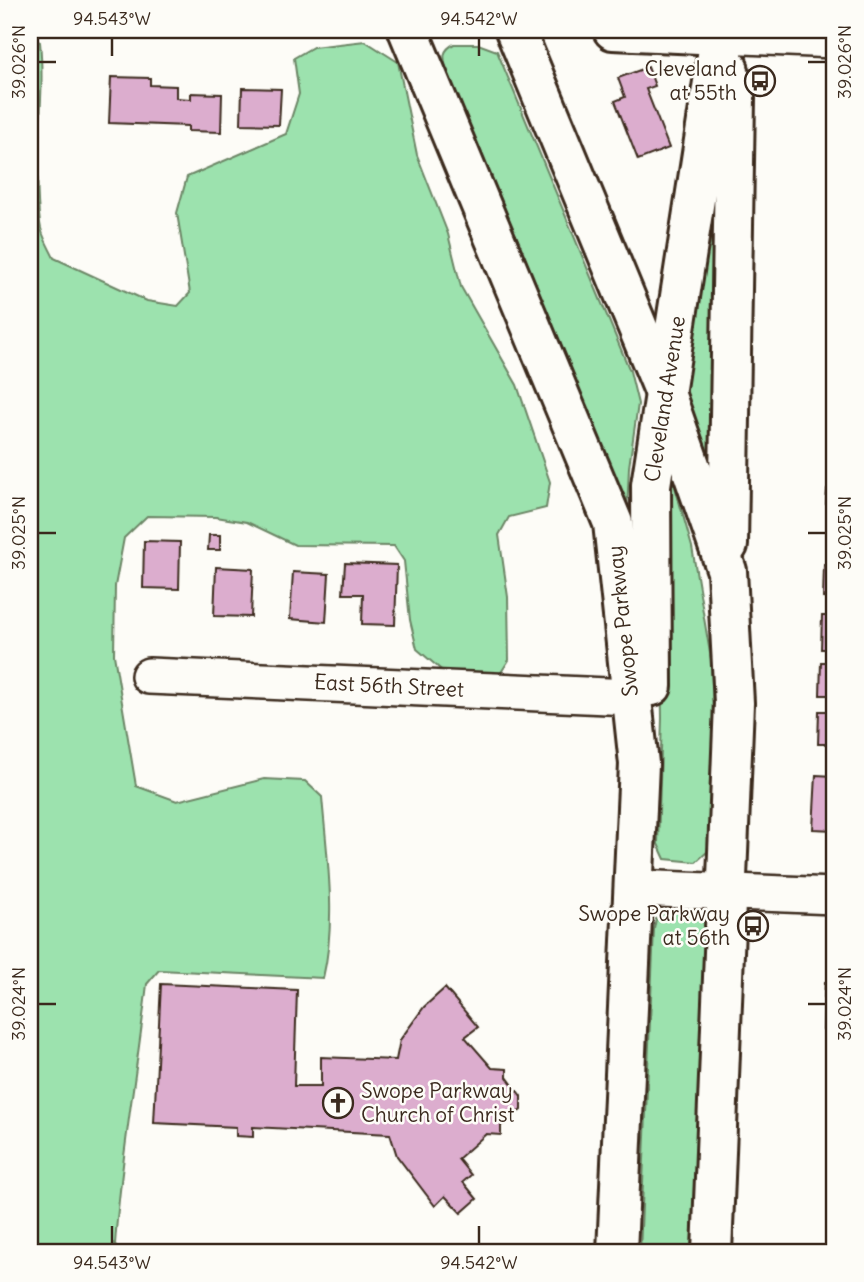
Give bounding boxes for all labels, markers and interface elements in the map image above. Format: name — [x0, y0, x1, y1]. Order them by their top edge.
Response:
text: 94.543°W — [73, 7, 151, 30]
text: 94.542°W — [440, 7, 518, 30]
text: 39.026°N — [7, 25, 30, 99]
text: 39.026°N — [833, 25, 856, 99]
place label: Cleveland at 55th — [644, 55, 737, 106]
bus stop icon: Cleveland at 55th — [743, 64, 777, 98]
street label: Cleveland Avenue — [638, 314, 691, 484]
text: 39.025°N — [7, 496, 30, 570]
text: 39.025°N — [833, 496, 856, 570]
street label: Swope Parkway — [601, 544, 644, 698]
street label: East 56th Street — [313, 668, 465, 703]
place label: Swope Parkway at 56th — [578, 900, 730, 951]
bus stop icon: Swope Parkway at 56th — [736, 909, 770, 943]
text: 39.024°N — [7, 967, 30, 1041]
text: 39.024°N — [833, 967, 856, 1041]
place label: Swope Parkway Church of Christ — [361, 1077, 515, 1128]
church icon: Swope Parkway Church of Christ — [321, 1086, 355, 1120]
text: 94.543°W — [73, 1251, 151, 1274]
text: 94.542°W — [440, 1251, 518, 1274]

